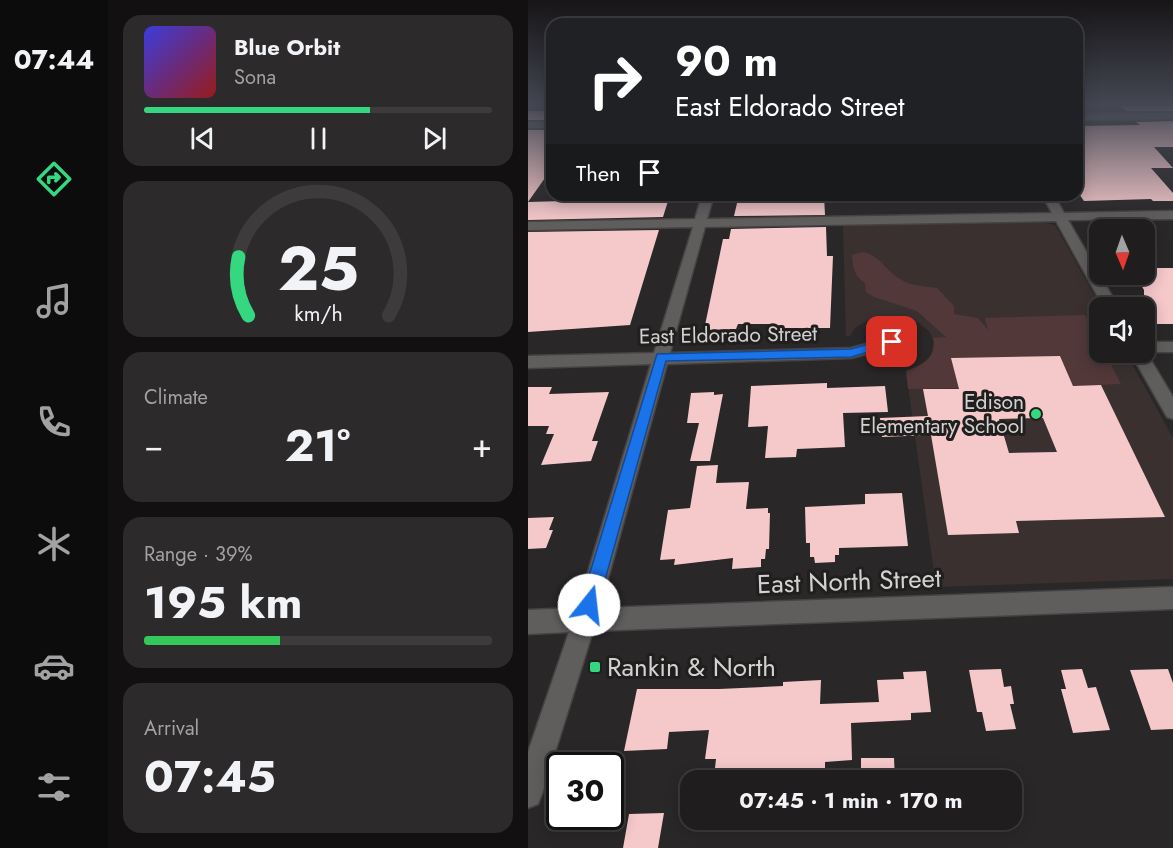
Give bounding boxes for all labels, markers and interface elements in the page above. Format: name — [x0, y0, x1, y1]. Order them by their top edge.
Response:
text: Blue Orbit — [234, 31, 340, 63]
text: 90 m — [675, 31, 778, 92]
text: 07:44 — [14, 40, 94, 79]
icon: right — [576, 42, 654, 120]
text: Sona — [234, 63, 276, 92]
text: East Eldorado Street — [675, 87, 904, 126]
icon: previous — [186, 122, 219, 155]
icon: pause — [302, 122, 335, 155]
icon: next — [418, 122, 451, 155]
icon: arrive — [633, 156, 666, 189]
text: Then — [576, 157, 621, 189]
icon: directions — [33, 158, 75, 200]
north arrow — [1089, 219, 1155, 285]
map controls — [1089, 219, 1155, 363]
text: 25 — [277, 223, 359, 313]
icon: music — [33, 280, 75, 322]
button: sound — [1089, 297, 1155, 363]
text: km/h — [294, 298, 342, 329]
pin — [866, 316, 917, 367]
street label: East Eldorado Street — [639, 318, 817, 352]
icon: arrive — [875, 325, 908, 358]
text: Climate — [144, 383, 208, 412]
place label: Edison Elementary School — [860, 387, 1024, 441]
icon: phone — [33, 401, 75, 443]
marker: Edison Elementary School — [1029, 407, 1043, 421]
text: 21° — [285, 413, 350, 478]
text: − — [144, 422, 163, 469]
text: + — [472, 422, 492, 469]
icon: climate — [33, 523, 75, 565]
text: Range · 39% — [144, 540, 252, 569]
street label: East North Street — [756, 559, 943, 603]
text: 195 km — [144, 570, 302, 635]
position arrow — [557, 573, 621, 637]
icon: car — [33, 645, 75, 687]
place label: Rankin & North — [607, 648, 776, 686]
marker: Rankin & North — [588, 660, 602, 674]
text: Arrival — [144, 714, 199, 743]
text: 07:45 — [144, 744, 276, 809]
speed limit sign: 30 — [546, 752, 624, 830]
icon: filters — [33, 766, 75, 808]
text: 07:45 · 1 min · 170 m — [739, 784, 963, 816]

